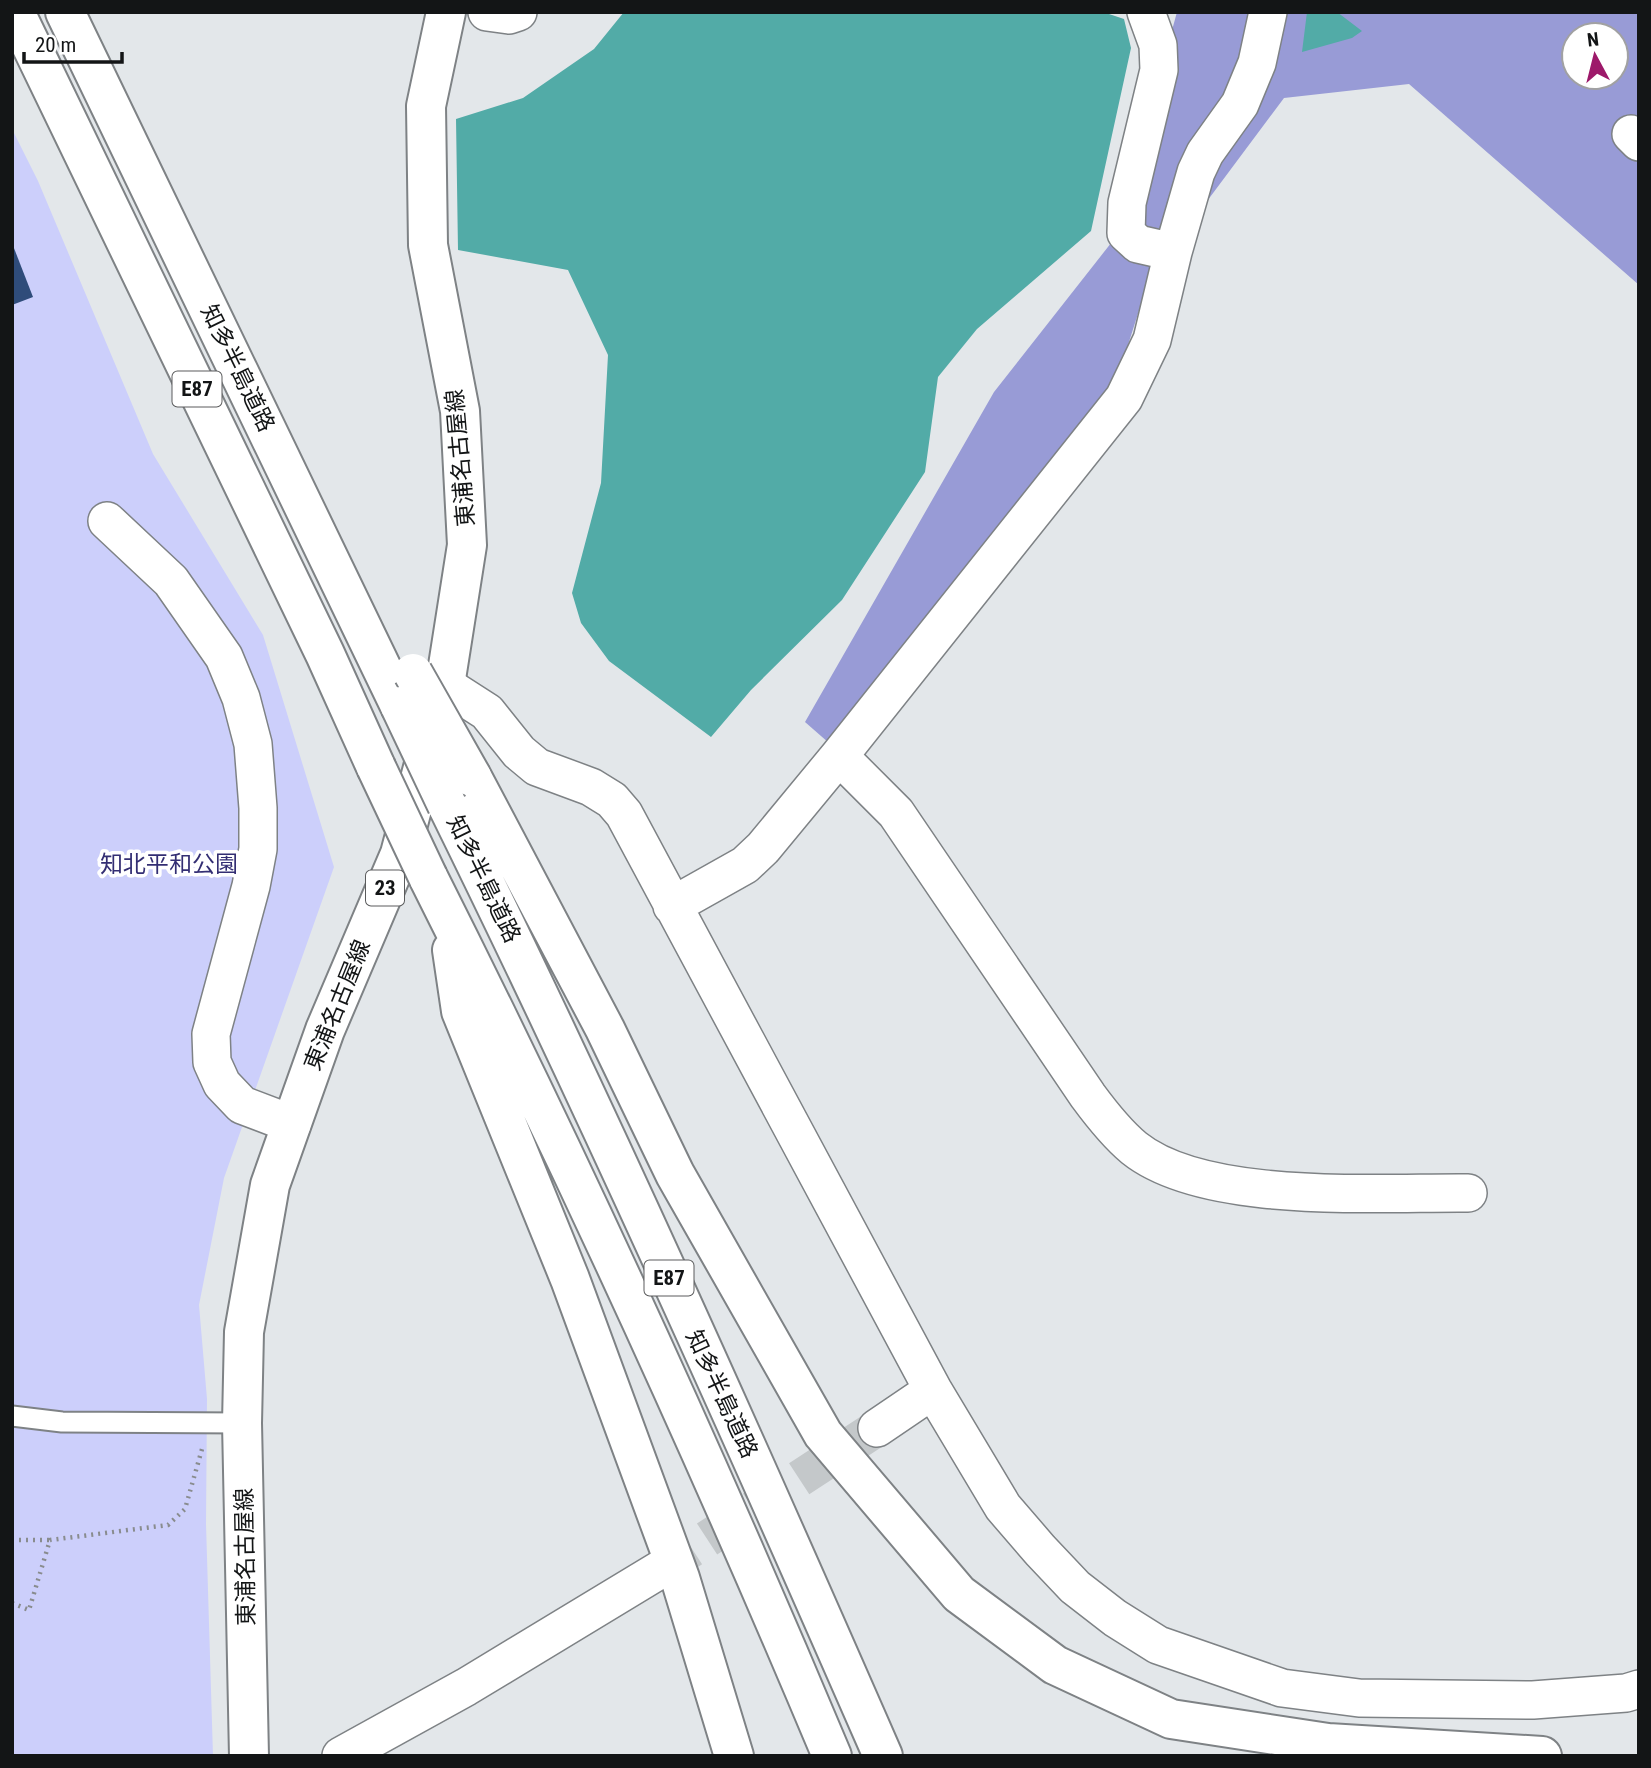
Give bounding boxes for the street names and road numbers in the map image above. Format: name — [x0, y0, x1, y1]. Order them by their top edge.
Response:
street label: 知多半島道路 — [195, 300, 280, 436]
road number: E87 — [172, 372, 222, 406]
street label: 東浦名古屋線 — [441, 388, 480, 528]
street label: 知多半島道路 — [441, 811, 526, 947]
road number: 23 — [366, 870, 404, 906]
street label: 東浦名古屋線 — [299, 936, 376, 1074]
road number: E87 — [644, 1260, 694, 1296]
street label: 知多半島道路 — [680, 1326, 763, 1462]
street label: 東浦名古屋線 — [231, 1488, 260, 1626]

